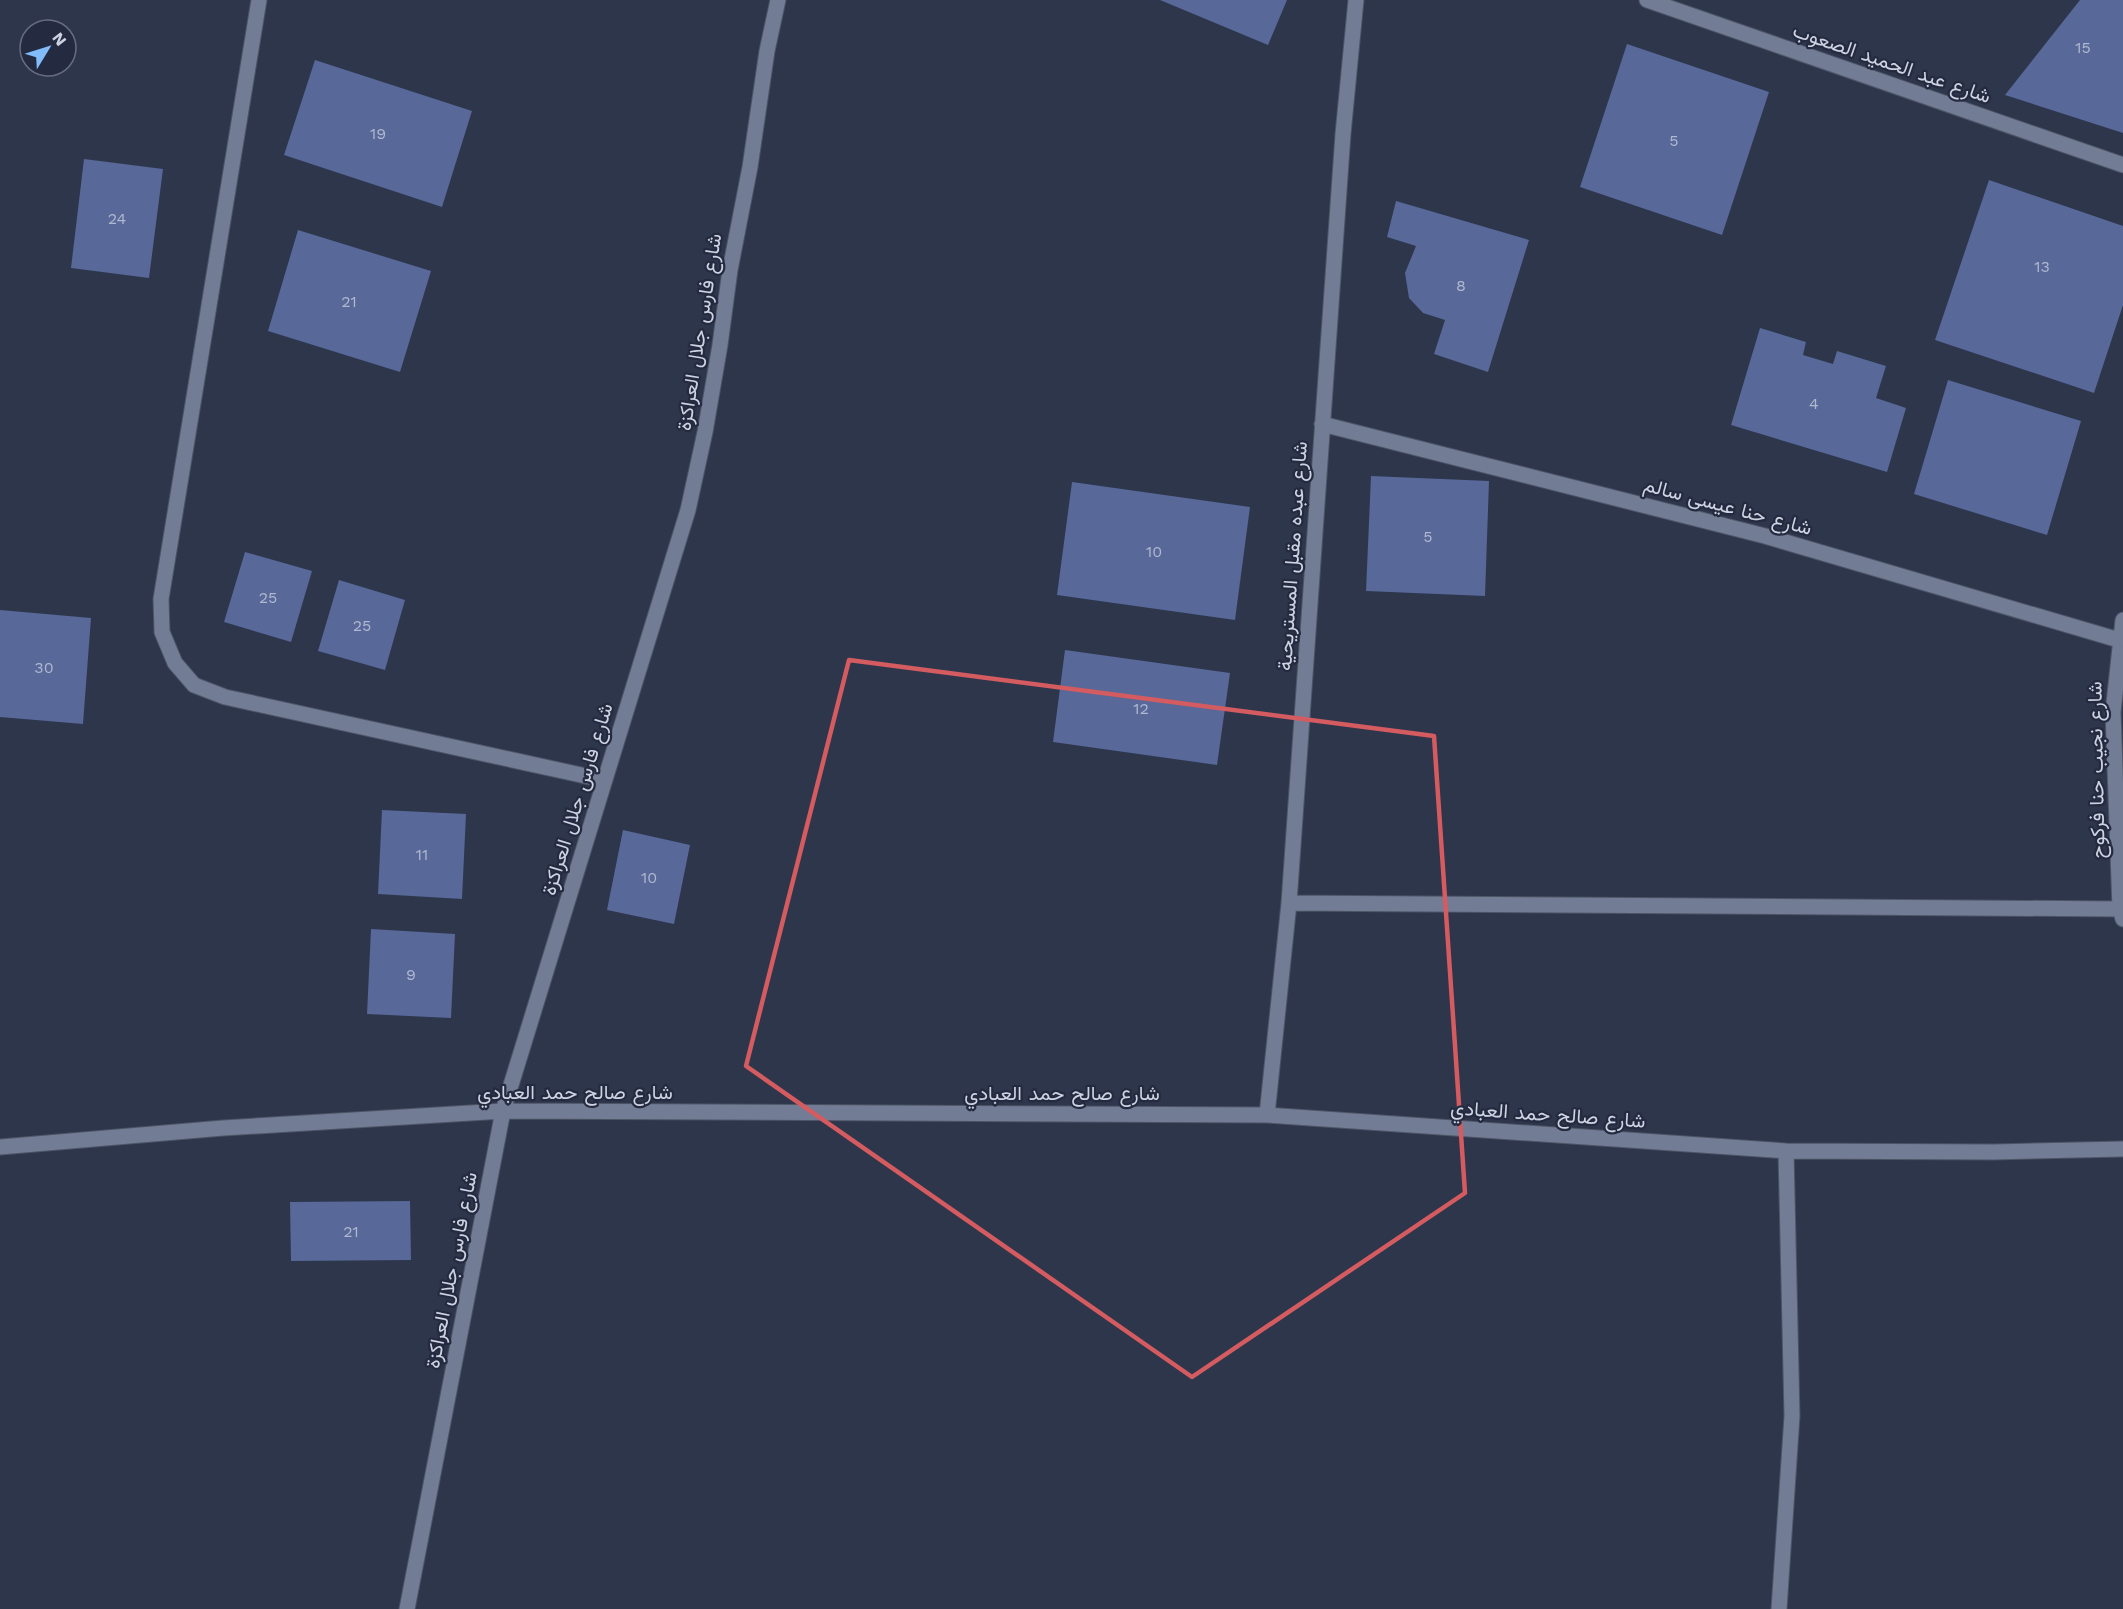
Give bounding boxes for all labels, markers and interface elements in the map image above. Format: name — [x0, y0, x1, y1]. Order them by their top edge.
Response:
north arrow — [18, 18, 78, 78]
street label: شارع عبد الحميد الصعوب — [1789, 18, 1994, 110]
text: N — [48, 29, 71, 50]
house number: 15 — [2075, 38, 2091, 57]
house number: 19 — [370, 124, 386, 143]
house number: 5 — [1669, 131, 1679, 150]
house number: 24 — [108, 209, 127, 228]
street label: شارع فارس جلال العراكزة — [672, 232, 728, 433]
house number: 13 — [2034, 257, 2050, 276]
house number: 8 — [1456, 276, 1466, 295]
house number: 21 — [341, 292, 357, 311]
house number: 4 — [1809, 394, 1819, 413]
street label: شارع عبده مقبل المستريحية — [1272, 440, 1314, 672]
street label: شارع حنا عيسى سالم — [1641, 472, 1815, 542]
house number: 5 — [1423, 527, 1433, 546]
house number: 10 — [1146, 542, 1162, 561]
house number: 25 — [259, 588, 277, 607]
house number: 25 — [353, 616, 371, 635]
house number: 30 — [34, 658, 54, 677]
street label: شارع نجيب حنا فركوح — [2082, 681, 2112, 859]
house number: 12 — [1133, 699, 1149, 718]
street label: شارع فارس جلال العراكزة — [536, 700, 620, 898]
house number: 11 — [416, 845, 428, 864]
house number: 10 — [641, 868, 657, 887]
house number: 9 — [406, 965, 416, 984]
street label: شارع صالح حمد العبادي — [477, 1080, 673, 1109]
street label: شارع صالح حمد العبادي — [964, 1081, 1160, 1110]
street label: شارع صالح حمد العبادي — [1449, 1095, 1646, 1138]
street label: شارع فارس جلال العراكزة — [420, 1170, 484, 1371]
house number: 21 — [343, 1222, 359, 1241]

